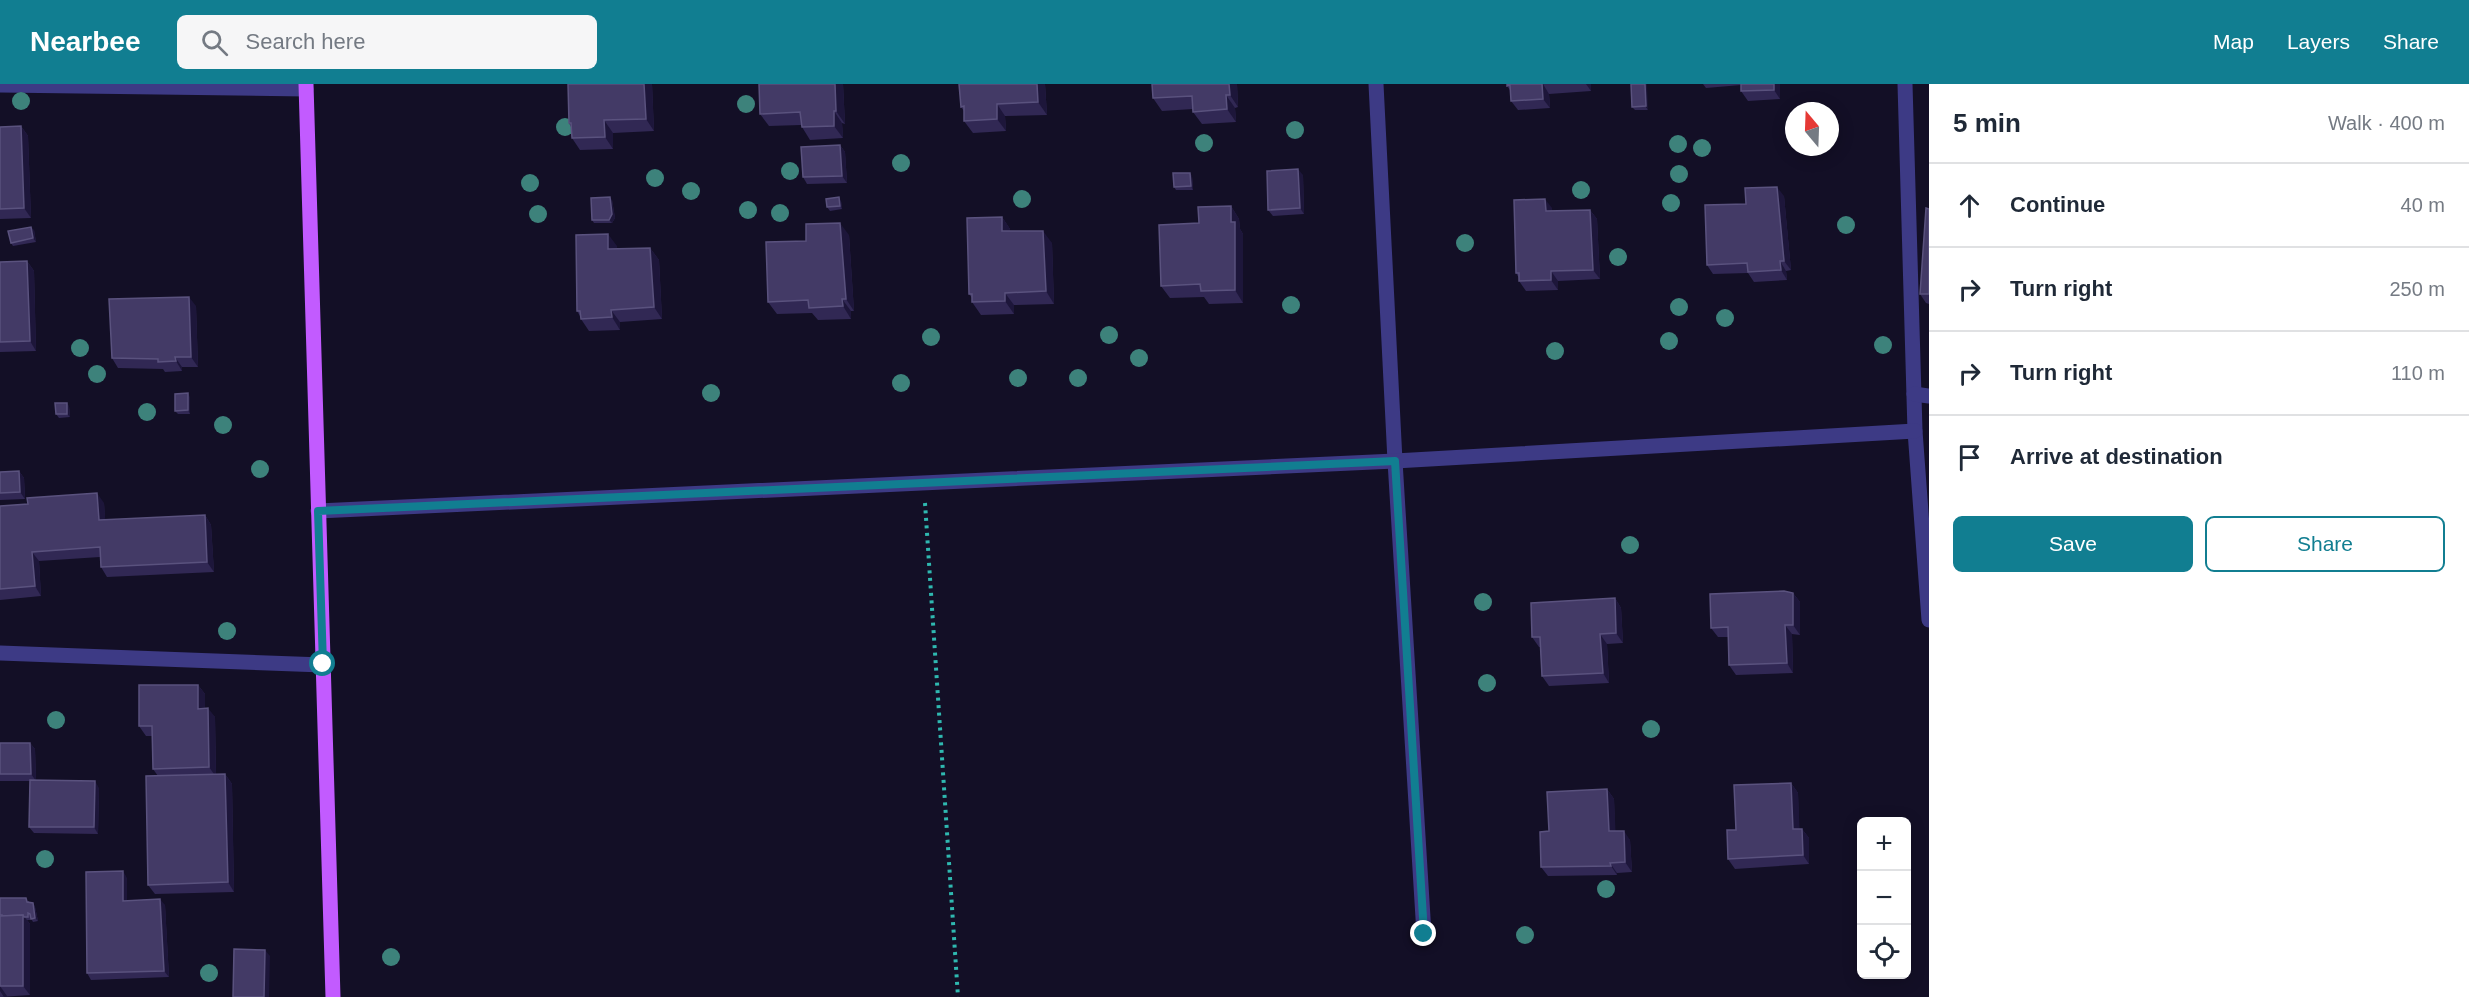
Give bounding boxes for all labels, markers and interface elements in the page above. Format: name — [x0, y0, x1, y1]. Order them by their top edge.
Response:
search box — [177, 15, 597, 69]
text: Nearbee — [30, 26, 141, 57]
icon: search — [198, 26, 231, 59]
text: Search here — [246, 29, 365, 54]
text: Map — [2213, 30, 2254, 53]
text: Layers — [2287, 30, 2350, 53]
text: Share — [2383, 30, 2439, 53]
north arrow — [1785, 102, 1839, 156]
text: 5 min — [1953, 108, 2021, 138]
text: Walk · 400 m — [2328, 112, 2445, 134]
icon: ahead — [1953, 189, 1986, 222]
text: Continue — [2010, 192, 2105, 217]
text: 40 m — [2401, 194, 2445, 216]
icon: right — [1953, 273, 1986, 306]
text: Turn right — [2010, 276, 2112, 301]
text: 250 m — [2389, 278, 2445, 300]
icon: right — [1953, 357, 1986, 390]
text: Turn right — [2010, 360, 2112, 385]
text: 110 m — [2391, 362, 2445, 384]
icon: arrive — [1953, 441, 1986, 474]
text: Arrive at destination — [2010, 444, 2223, 469]
button: Save — [1953, 516, 2193, 572]
button: Share — [2205, 516, 2445, 572]
route start — [309, 650, 335, 676]
map controls — [1857, 817, 1911, 979]
button: + — [1857, 817, 1911, 871]
button: − — [1857, 871, 1911, 925]
route end — [1410, 920, 1436, 946]
button: locate — [1857, 925, 1911, 979]

